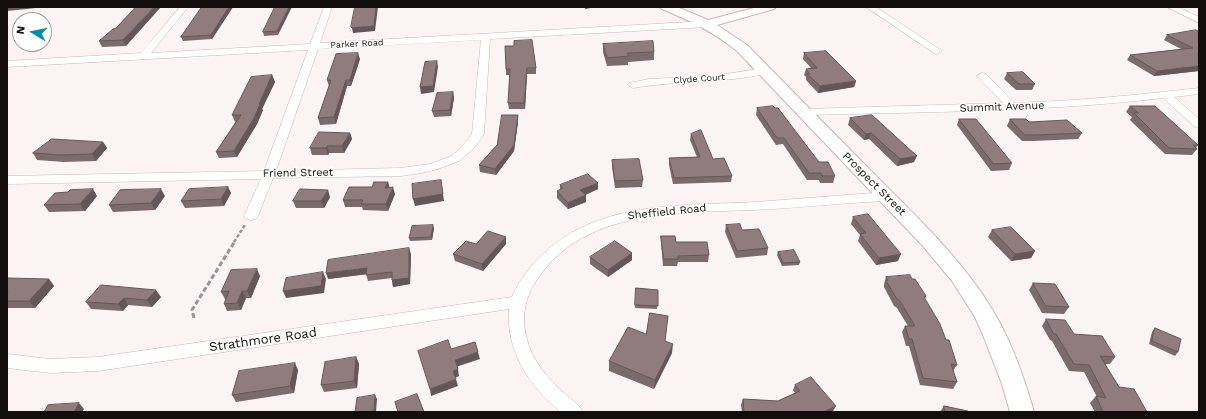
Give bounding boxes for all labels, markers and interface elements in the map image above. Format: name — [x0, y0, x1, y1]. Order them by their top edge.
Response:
north arrow — [12, 12, 52, 52]
text: N — [14, 25, 28, 35]
street label: Parker Road — [330, 37, 384, 51]
street label: Clyde Court — [673, 72, 725, 86]
street label: Summit Avenue — [959, 99, 1045, 115]
street label: Prospect Street — [840, 150, 908, 218]
street label: Friend Street — [263, 166, 333, 180]
street label: Sheffield Road — [627, 201, 707, 223]
street label: Strathmore Road — [208, 325, 318, 355]

